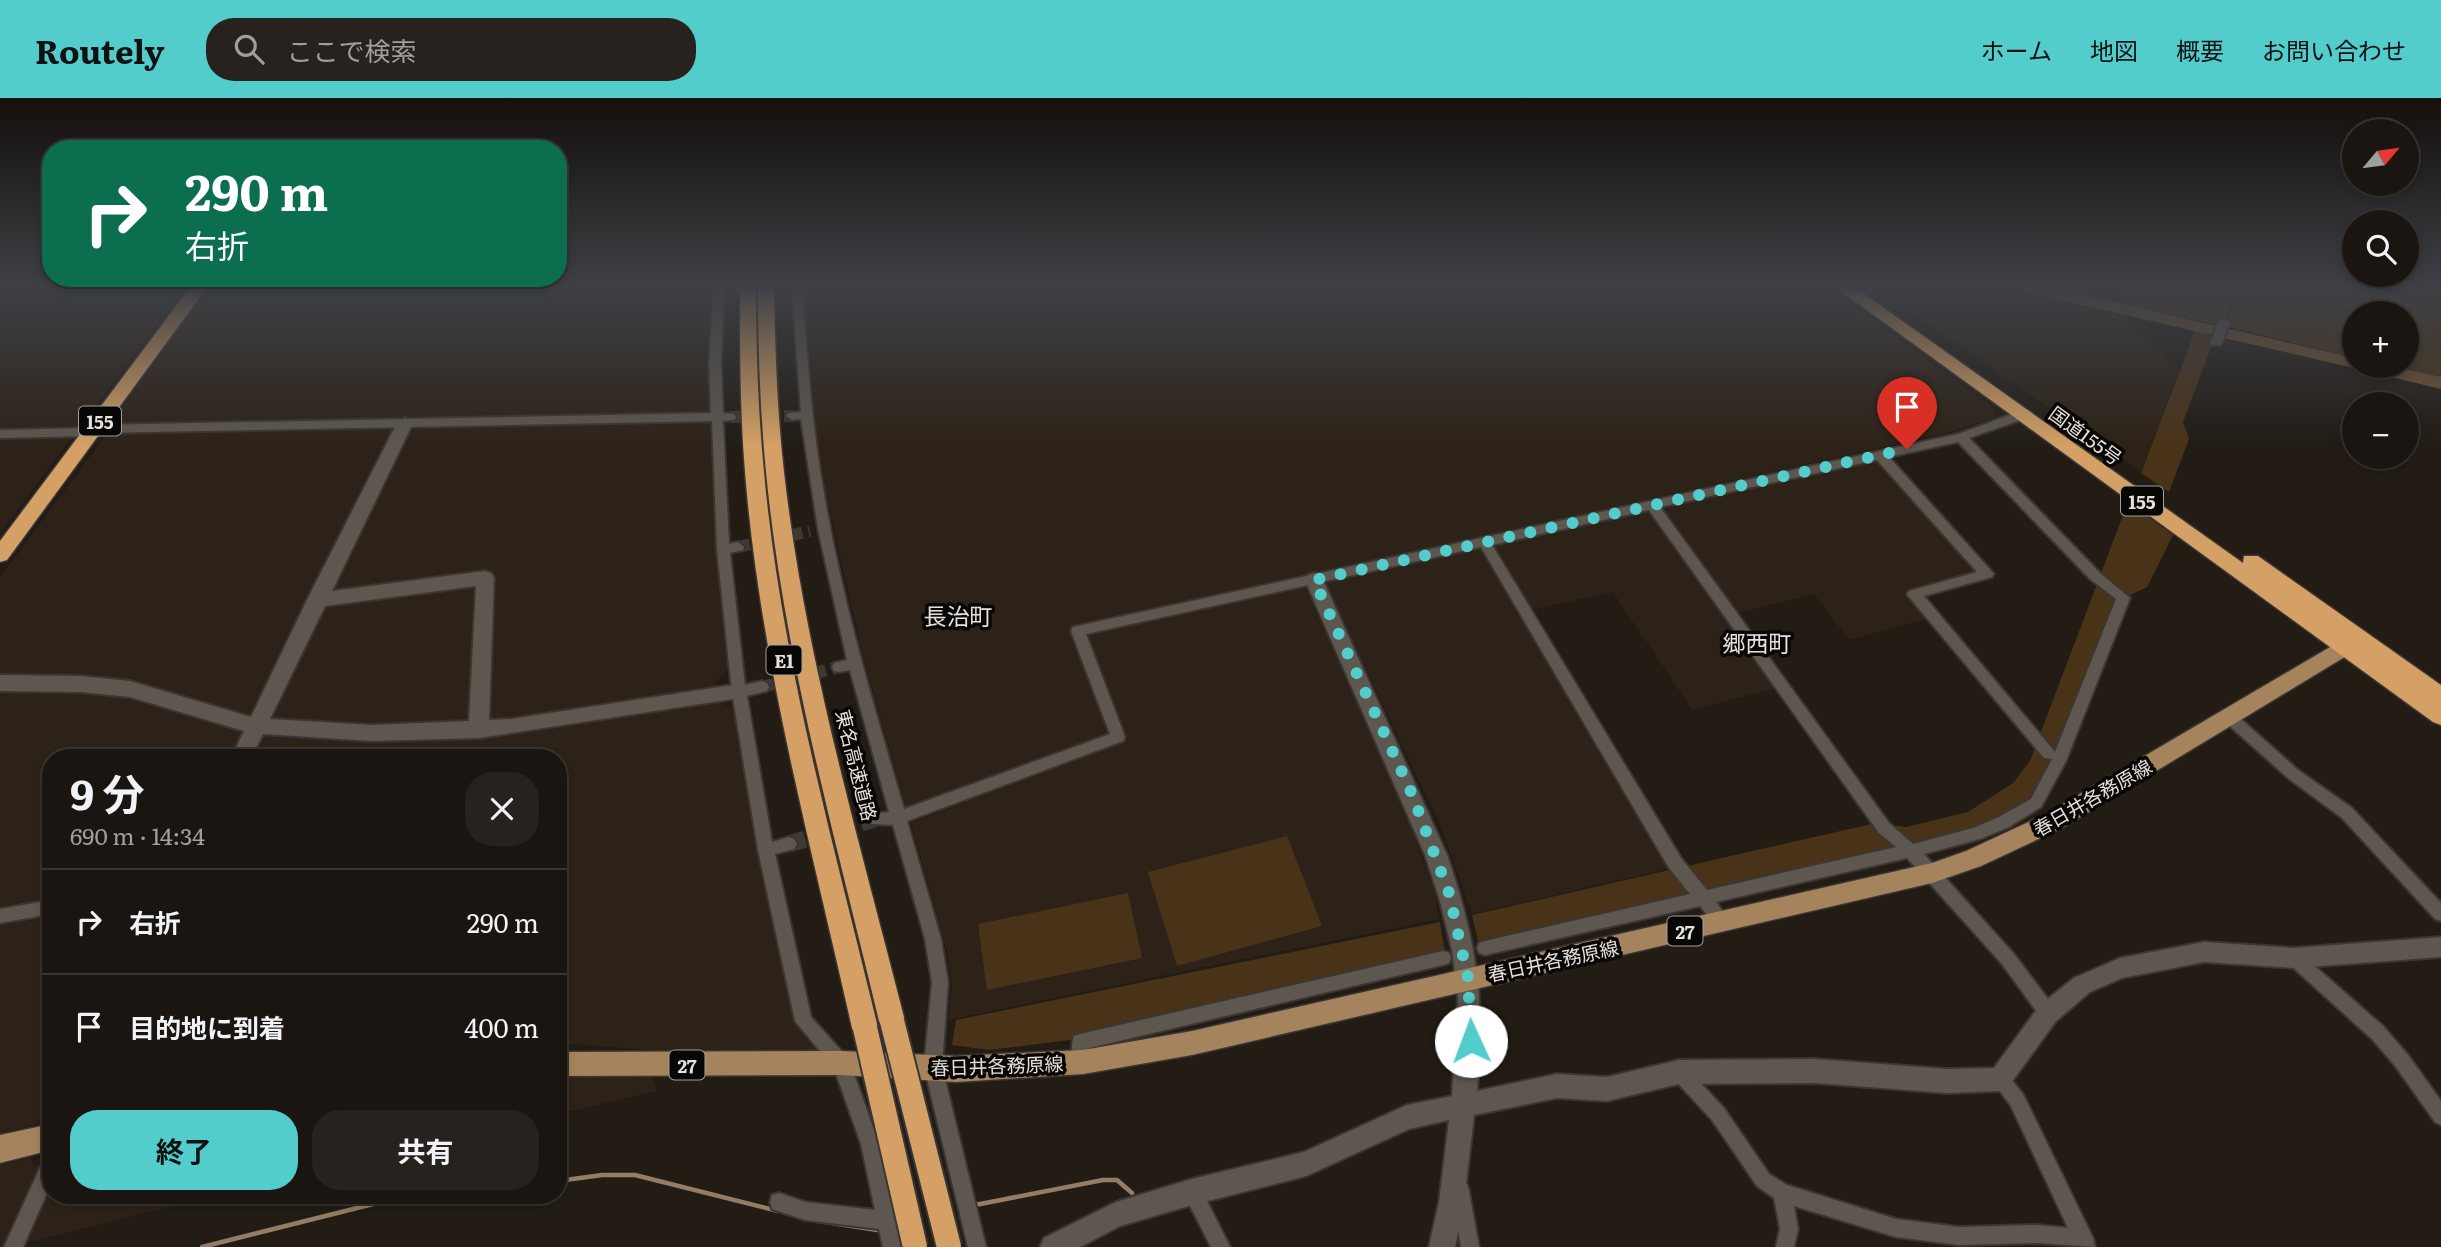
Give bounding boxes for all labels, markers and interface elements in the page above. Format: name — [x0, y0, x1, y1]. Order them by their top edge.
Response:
search box — [206, 18, 696, 81]
text: Routely — [35, 25, 164, 74]
icon: search — [230, 30, 268, 68]
text: ここで検索 — [286, 30, 416, 69]
text: ホーム — [1981, 32, 2052, 67]
text: 地図 — [2090, 32, 2138, 67]
text: 概要 — [2176, 32, 2224, 67]
text: お問い合わせ — [2262, 32, 2406, 67]
north arrow — [2342, 119, 2418, 196]
map controls — [2342, 119, 2419, 469]
text: 290 m — [185, 153, 328, 226]
icon: right — [70, 168, 161, 259]
button: search — [2342, 210, 2419, 287]
text: 右折 — [185, 220, 249, 268]
button: + — [2342, 301, 2419, 378]
pin — [1877, 377, 1937, 449]
icon: arrive — [1888, 388, 1926, 426]
button: − — [2342, 392, 2419, 469]
street label: 国道155号 — [2044, 399, 2128, 471]
road number: 155 — [79, 407, 121, 436]
road number: 155 — [2121, 486, 2163, 516]
district label: 長治町 — [924, 598, 993, 632]
district label: 郷西町 — [1723, 625, 1792, 659]
road number: E1 — [766, 646, 802, 674]
street label: 東名高速道路 — [830, 706, 884, 824]
street label: 春日井各務原線 — [2027, 752, 2157, 842]
text: 9 分 — [70, 761, 145, 823]
button: close — [465, 772, 539, 846]
text: 690 m · 14:34 — [70, 818, 205, 852]
text: 右折 — [129, 902, 181, 941]
text: 290 m — [467, 902, 539, 941]
icon: right — [70, 903, 108, 941]
road number: 27 — [1668, 916, 1702, 946]
street label: 春日井各務原線 — [1485, 932, 1621, 988]
position arrow — [1434, 1004, 1508, 1078]
text: 目的地に到着 — [129, 1007, 285, 1046]
text: 400 m — [464, 1007, 539, 1046]
icon: arrive — [70, 1008, 108, 1046]
street label: 春日井各務原線 — [930, 1049, 1064, 1081]
road number: 27 — [670, 1050, 704, 1080]
button: 終了 — [70, 1110, 298, 1190]
button: 共有 — [312, 1110, 539, 1190]

